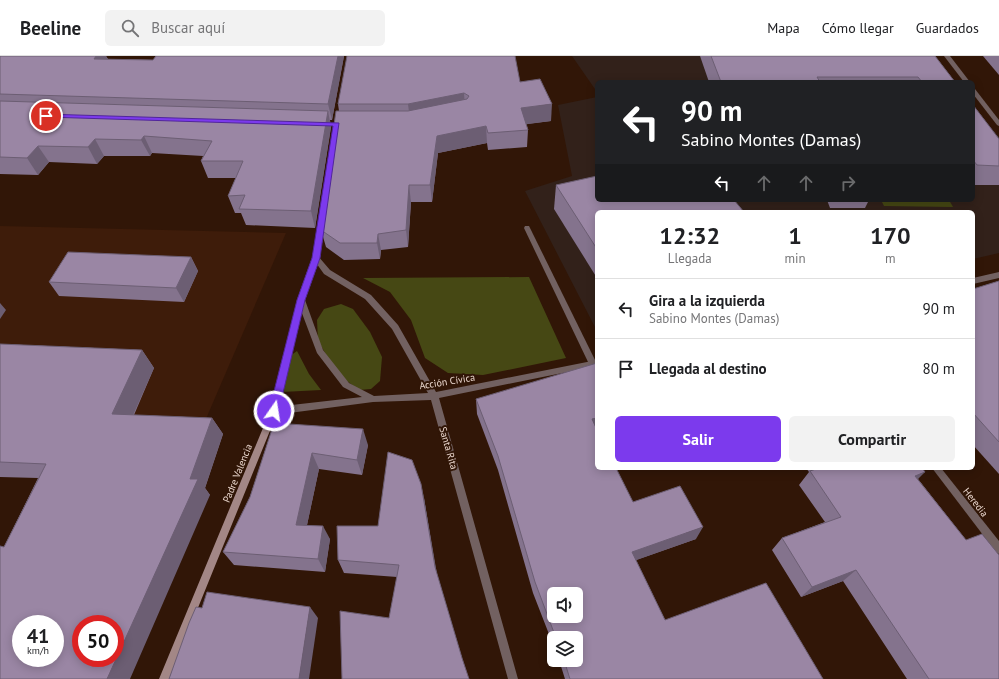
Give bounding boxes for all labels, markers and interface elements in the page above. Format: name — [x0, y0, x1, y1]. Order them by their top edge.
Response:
search box — [105, 10, 385, 46]
text: Beeline — [20, 16, 81, 40]
icon: search — [119, 17, 141, 39]
text: Buscar aquí — [151, 18, 225, 37]
text: Mapa — [767, 19, 800, 37]
text: Cómo llegar — [822, 19, 894, 37]
text: Guardados — [916, 19, 979, 37]
text: 90 m — [681, 92, 742, 129]
icon: left — [615, 96, 667, 148]
pin — [29, 99, 63, 133]
icon: arrive — [35, 105, 57, 127]
text: Sabino Montes (Damas) — [681, 128, 861, 151]
icon: left — [711, 172, 733, 194]
icon: ahead — [753, 172, 775, 194]
icon: ahead — [795, 172, 817, 194]
icon: right — [837, 172, 859, 194]
text: 12:32 — [659, 220, 720, 251]
text: 1 — [788, 220, 802, 251]
text: 170 — [870, 220, 911, 251]
text: Llegada — [668, 250, 712, 267]
text: min — [784, 250, 806, 267]
text: m — [885, 250, 896, 267]
text: Gira a la izquierda — [649, 291, 765, 310]
icon: left — [615, 298, 637, 320]
text: 90 m — [922, 299, 955, 318]
text: Sabino Montes (Damas) — [649, 310, 779, 327]
icon: arrive — [615, 358, 637, 380]
text: Llegada al destino — [649, 359, 767, 378]
text: 80 m — [922, 359, 955, 378]
street label: Acción Cívica — [418, 371, 476, 392]
position arrow — [253, 390, 295, 432]
button: Salir — [615, 416, 781, 462]
button: Compartir — [789, 416, 955, 462]
street label: Santa Rita — [436, 425, 461, 471]
street label: Padre Valencia — [220, 442, 255, 504]
street label: Heredia — [960, 485, 991, 519]
map controls — [547, 587, 583, 667]
button: sound — [547, 587, 583, 623]
speed limit sign: 50 — [72, 615, 124, 667]
text: 41 — [27, 623, 49, 649]
button: layers — [547, 631, 583, 667]
text: km/h — [27, 644, 49, 657]

